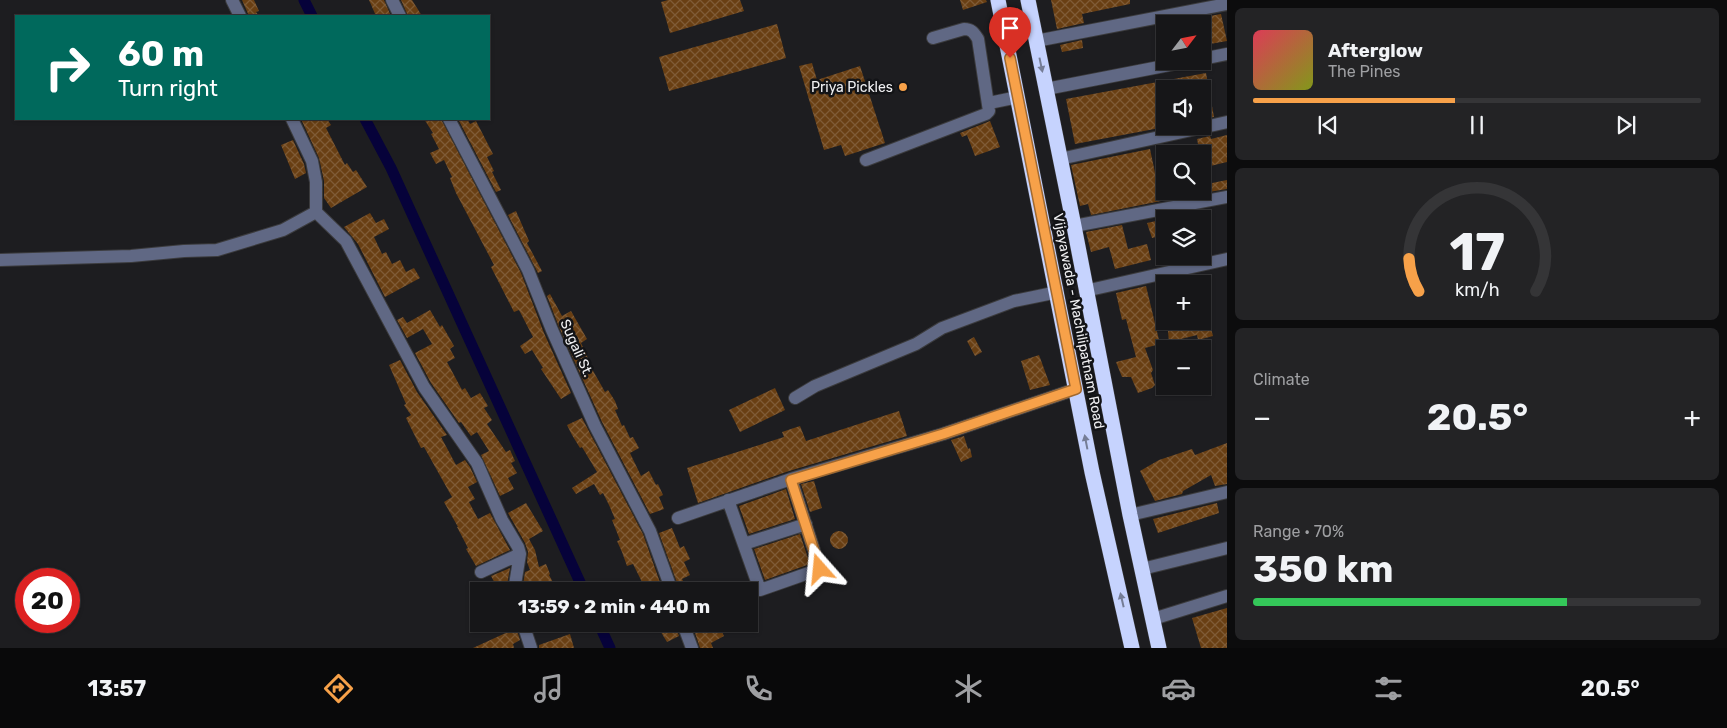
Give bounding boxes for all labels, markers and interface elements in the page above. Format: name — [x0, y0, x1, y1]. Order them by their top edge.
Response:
pin — [989, 7, 1031, 58]
icon: arrive — [996, 14, 1024, 42]
north arrow — [1156, 15, 1211, 70]
map controls — [1156, 15, 1211, 395]
text: 60 m — [118, 33, 204, 75]
icon: right — [35, 35, 100, 100]
text: Afterglow — [1328, 39, 1423, 62]
one-way arrow — [1037, 57, 1045, 73]
text: The Pines — [1328, 62, 1401, 81]
text: Turn right — [118, 75, 218, 102]
place label: Priya Pickles — [811, 79, 893, 96]
button: sound — [1156, 80, 1211, 135]
marker: Priya Pickles — [897, 81, 909, 93]
icon: previous — [1314, 111, 1342, 139]
icon: pause — [1463, 111, 1491, 139]
icon: next — [1612, 111, 1640, 139]
button: search — [1156, 145, 1211, 200]
button: layers — [1156, 210, 1211, 265]
street label: Vijayawada - Machilipatnam Road — [1049, 212, 1108, 430]
text: 17 — [1449, 221, 1505, 283]
button: + — [1156, 275, 1211, 330]
text: km/h — [1455, 279, 1499, 300]
street label: Sugali St. — [556, 317, 597, 380]
button: − — [1156, 340, 1211, 395]
text: Climate — [1253, 370, 1310, 389]
text: 20.5° — [1427, 394, 1528, 440]
text: − — [1253, 401, 1271, 434]
text: + — [1684, 401, 1701, 434]
one-way arrow — [1082, 433, 1090, 449]
text: Range · 70% — [1253, 522, 1344, 541]
position arrow — [793, 542, 845, 594]
text: 350 km — [1253, 546, 1394, 592]
speed limit sign: 20 — [15, 568, 80, 633]
one-way arrow — [1118, 593, 1126, 608]
text: 13:59 · 2 min · 440 m — [518, 595, 710, 618]
icon: directions — [321, 671, 356, 706]
icon: music — [531, 671, 566, 706]
icon: phone — [741, 671, 776, 706]
icon: climate — [951, 671, 986, 706]
icon: car — [1161, 671, 1196, 706]
icon: filters — [1371, 671, 1406, 706]
text: 13:57 — [87, 675, 146, 702]
text: 20.5° — [1581, 675, 1639, 702]

